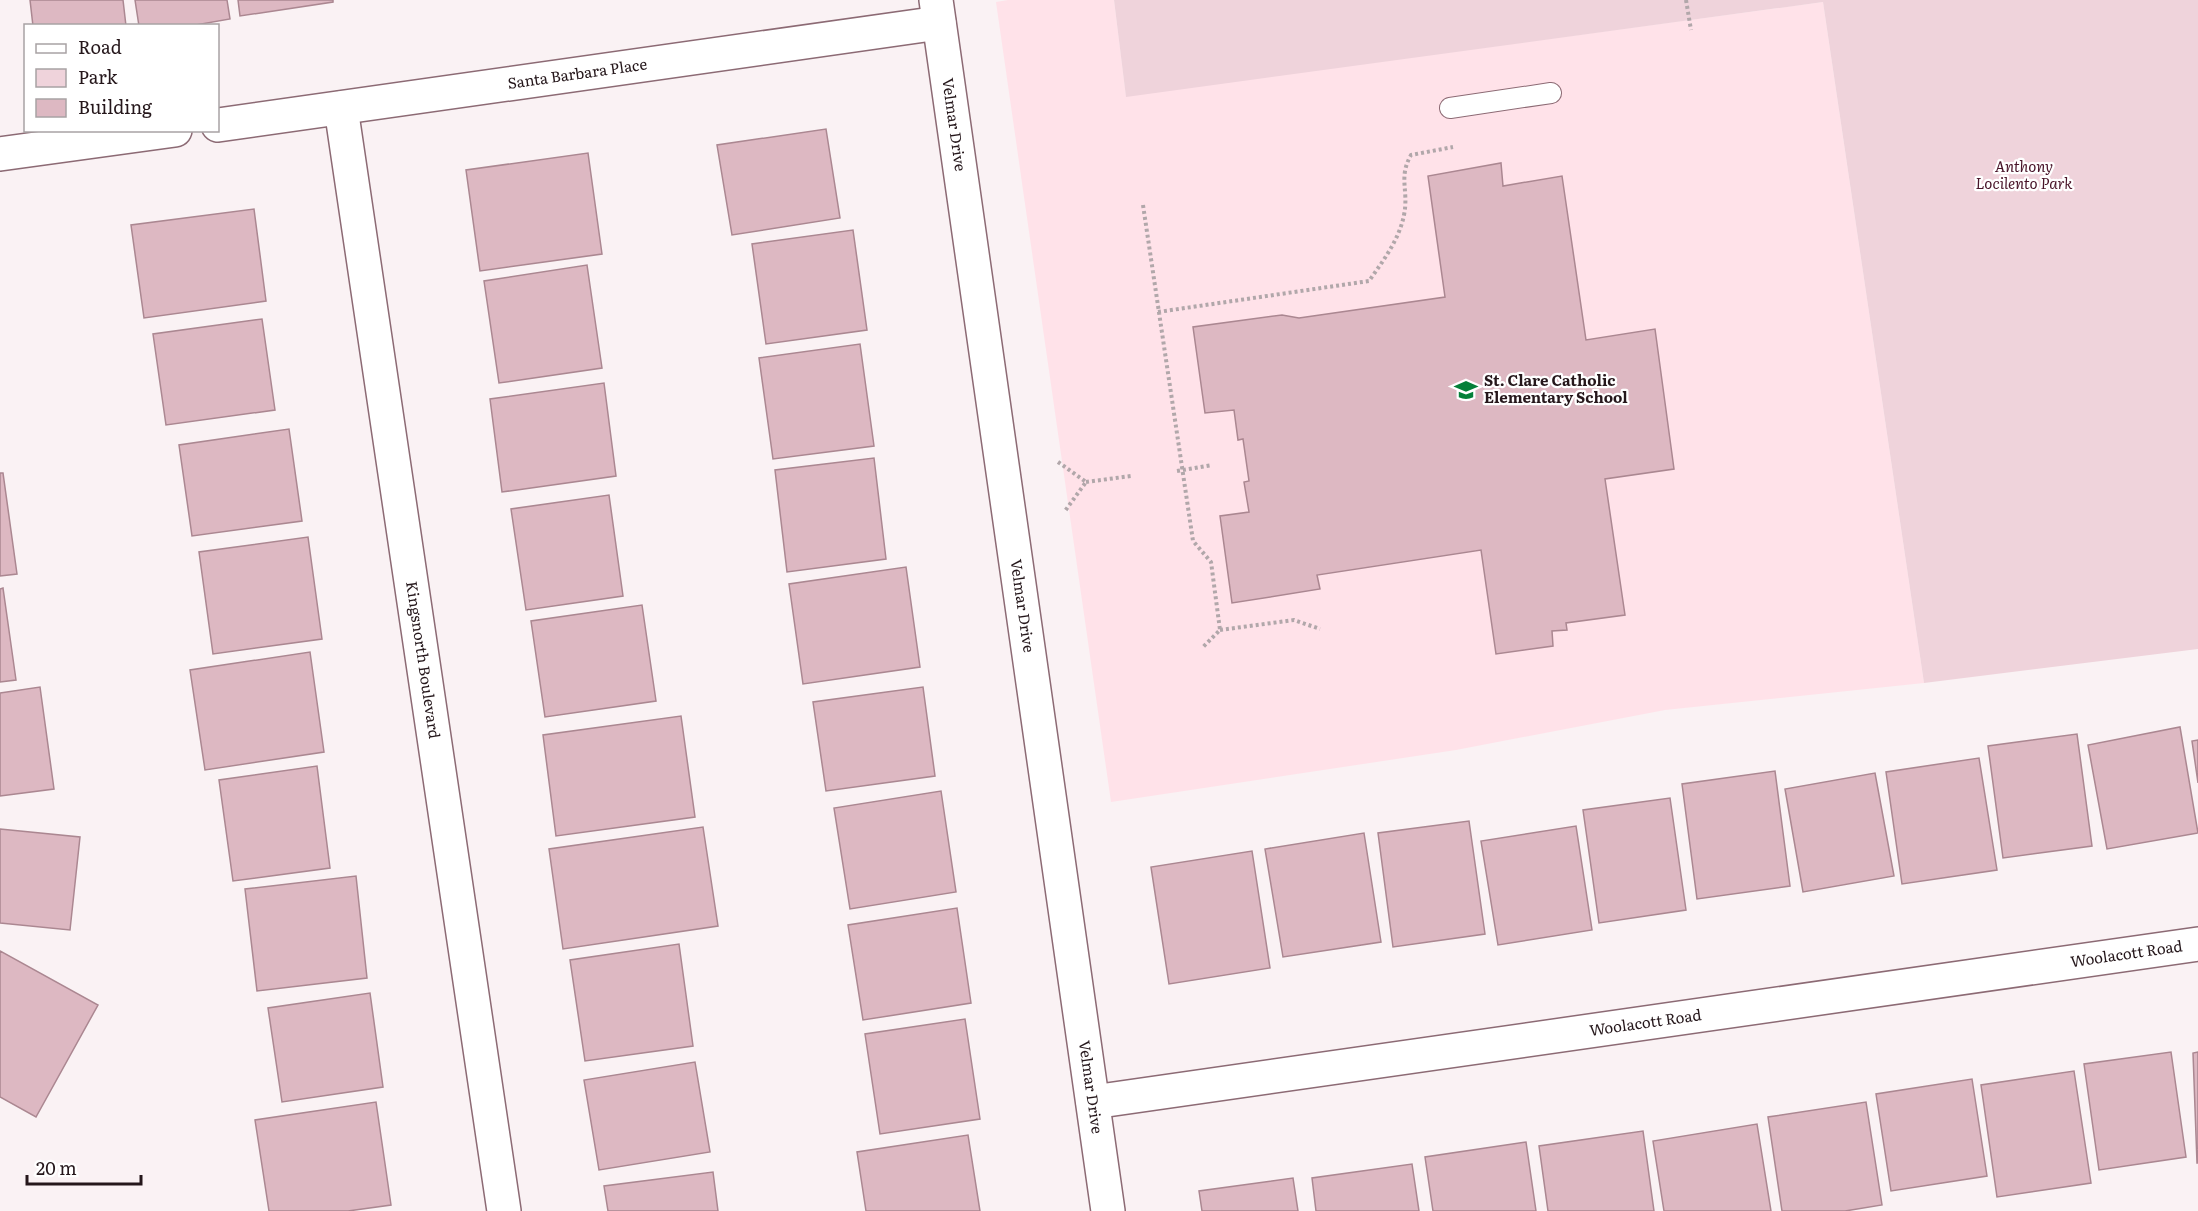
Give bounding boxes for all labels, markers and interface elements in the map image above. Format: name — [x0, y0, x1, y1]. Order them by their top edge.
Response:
legend — [24, 24, 219, 132]
text: Road — [78, 33, 122, 60]
street label: Santa Barbara Place — [506, 51, 649, 94]
text: Park — [78, 63, 119, 90]
street label: Velmar Drive — [937, 76, 973, 173]
text: Building — [78, 93, 153, 120]
park label: Anthony Locilento Park — [1976, 154, 2073, 194]
place label: St. Clare Catholic Elementary School — [1484, 368, 1628, 408]
school or university icon: St. Clare Catholic Elementary School — [1453, 377, 1479, 403]
street label: Velmar Drive — [1006, 557, 1042, 654]
street label: Kingsnorth Boulevard — [401, 579, 447, 740]
street label: Woolacott Road — [2069, 933, 2184, 972]
street label: Woolacott Road — [1588, 1002, 1703, 1041]
street label: Velmar Drive — [1074, 1039, 1110, 1135]
scale bar — [27, 1148, 141, 1186]
text: 20 m — [36, 1154, 77, 1181]

